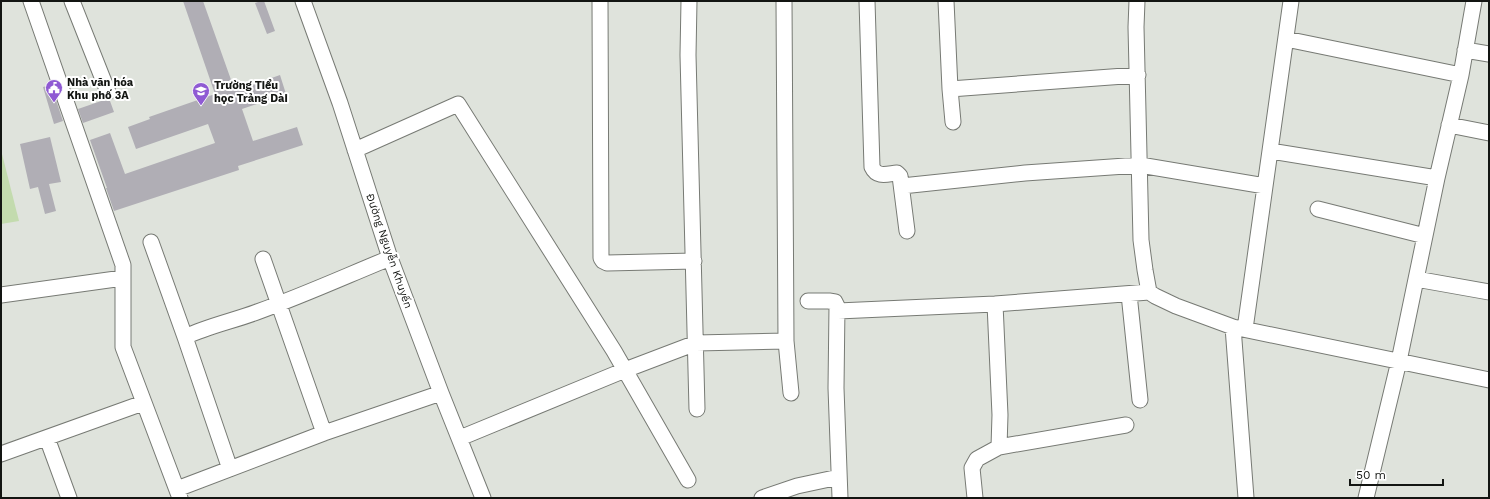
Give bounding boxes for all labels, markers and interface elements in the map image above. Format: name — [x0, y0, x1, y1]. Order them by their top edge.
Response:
place label: Nhà văn hóa Khu phố 3A — [67, 76, 134, 102]
public building icon: Nhà văn hóa Khu phố 3A — [44, 78, 64, 103]
place label: Trường Tiểu học Trảng Dài — [214, 79, 288, 105]
school or university icon: Trường Tiểu học Trảng Dài — [191, 81, 211, 106]
street label: Đường Nguyễn Khuyến — [363, 191, 416, 310]
scale bar — [1350, 461, 1443, 487]
text: 50 m — [1356, 468, 1386, 482]

